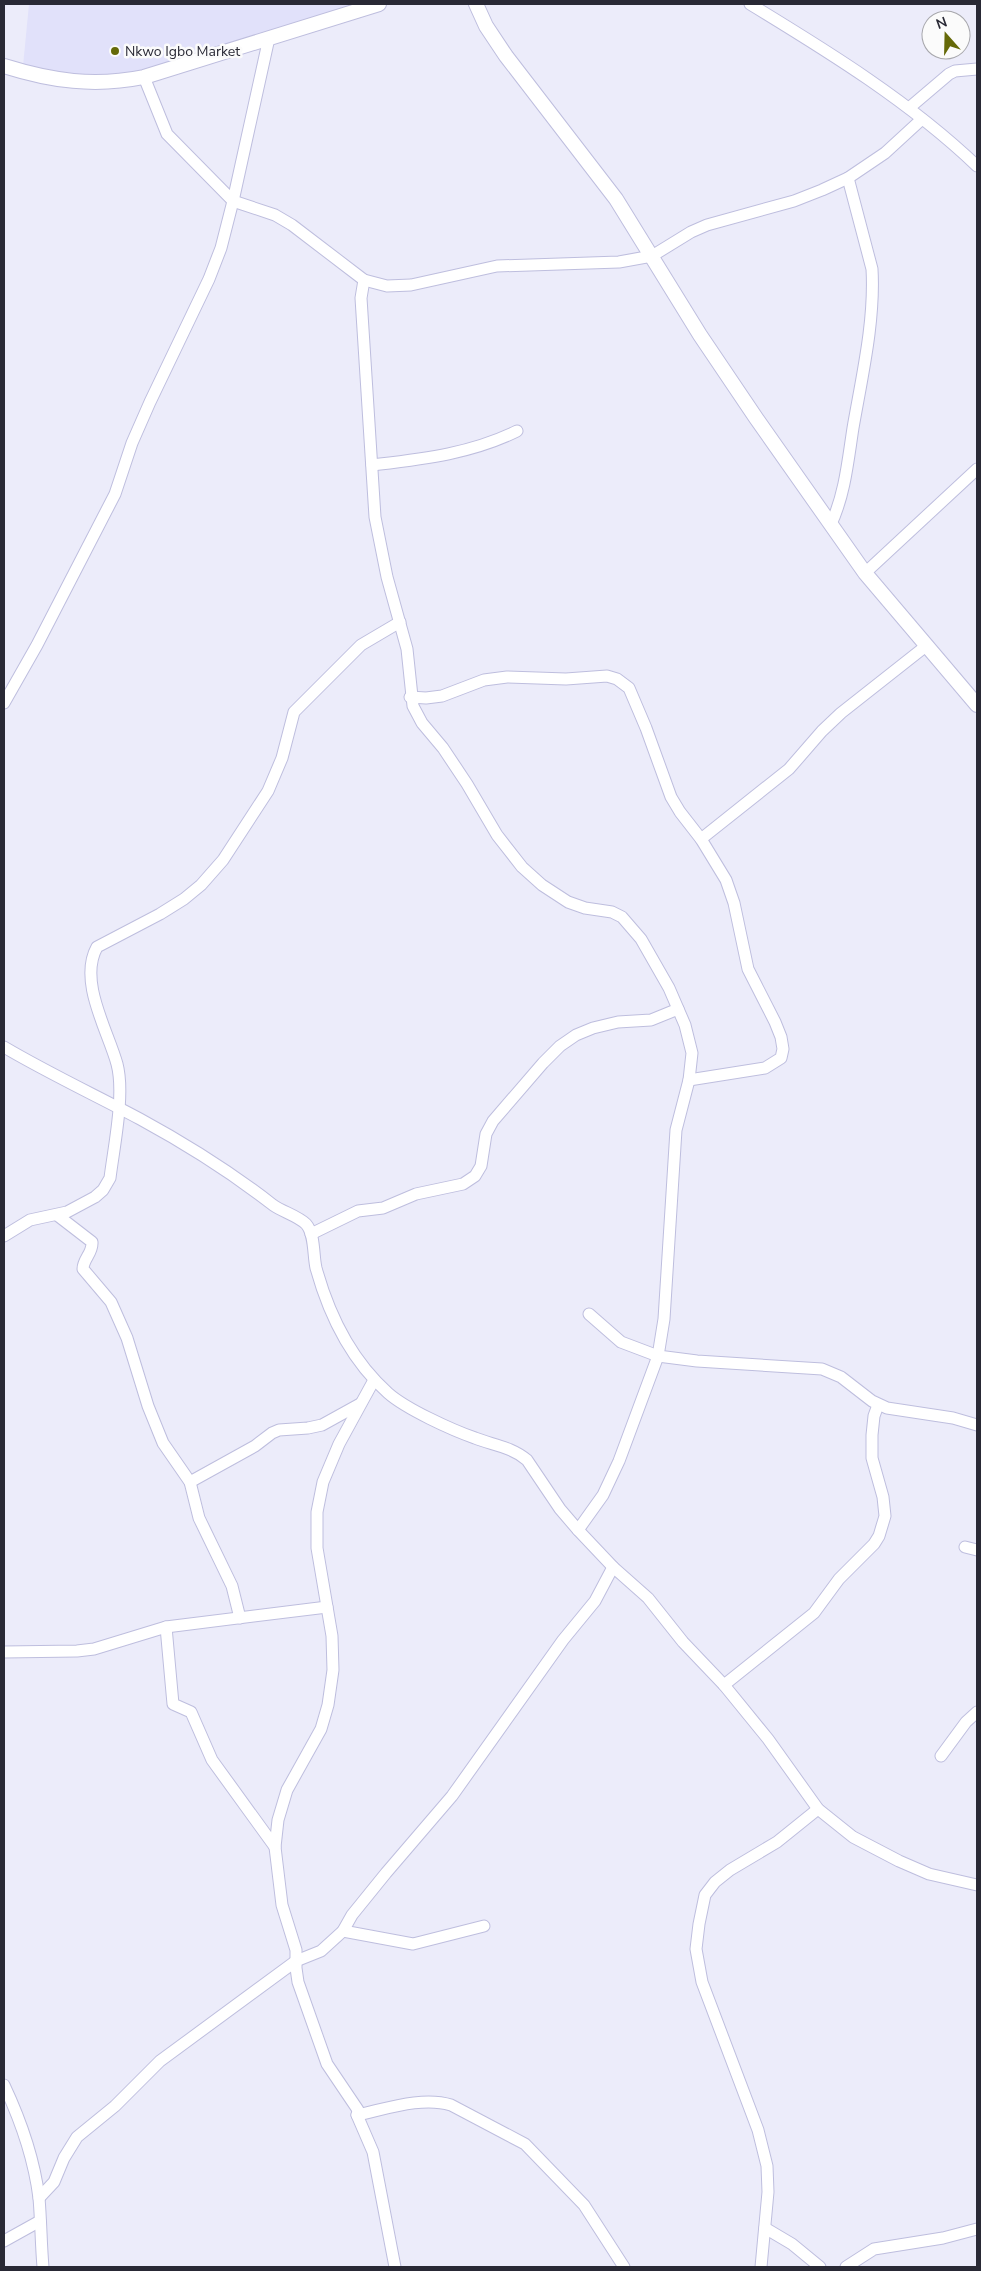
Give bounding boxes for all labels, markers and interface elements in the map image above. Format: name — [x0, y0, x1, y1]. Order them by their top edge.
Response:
north arrow — [921, 10, 971, 60]
text: N — [934, 13, 950, 34]
place label: Nkwo Igbo Market — [125, 42, 240, 61]
marker: Nkwo Igbo Market — [109, 45, 121, 57]

